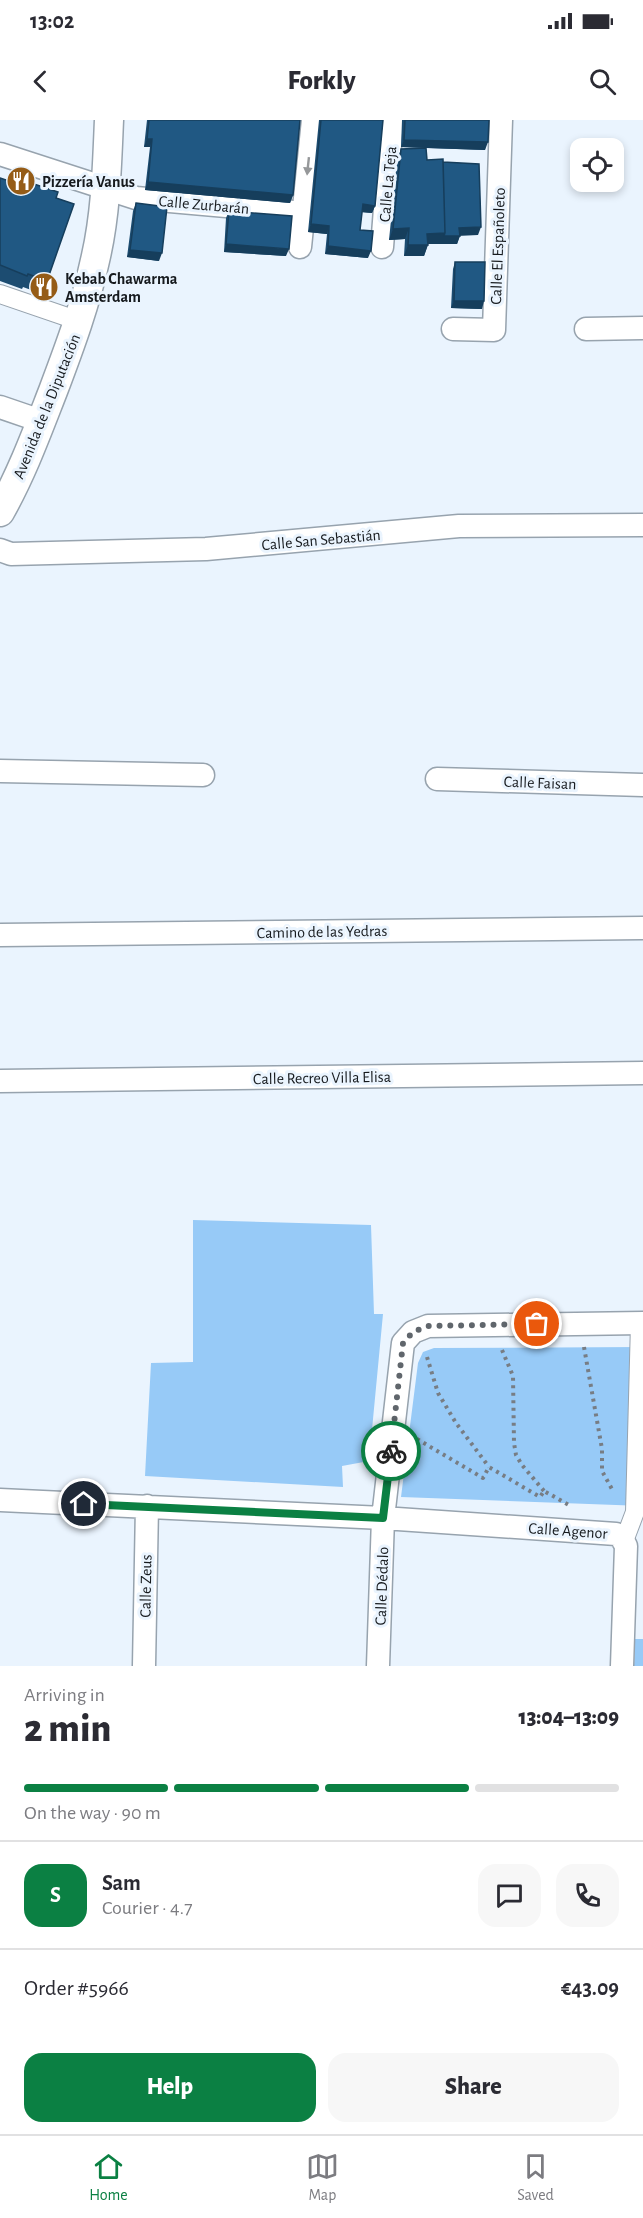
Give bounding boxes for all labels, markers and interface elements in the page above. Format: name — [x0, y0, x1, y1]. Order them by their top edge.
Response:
text: 13:02 — [30, 10, 74, 32]
icon: back — [24, 65, 57, 98]
icon: search — [586, 65, 619, 98]
text: Forkly — [287, 67, 356, 94]
map controls — [570, 138, 624, 192]
button: locate — [570, 138, 624, 192]
street label: Calle La Teja — [377, 145, 400, 223]
one-way arrow — [303, 157, 313, 176]
restaurant icon: Pizzería Vanus — [5, 165, 37, 197]
place label: Pizzería Vanus — [42, 174, 135, 190]
street label: Calle El Españoleto — [488, 187, 508, 305]
street label: Calle Zurbarán — [158, 193, 250, 217]
restaurant icon: Kebab Chawarma Amsterdam — [28, 271, 60, 303]
place label: Kebab Chawarma Amsterdam — [65, 271, 178, 305]
street label: Avenida de la Diputación — [11, 332, 83, 481]
street label: Calle San Sebastián — [261, 527, 381, 553]
street label: Calle Faisan — [503, 774, 577, 792]
street label: Camino de las Yedras — [257, 923, 388, 941]
street label: Calle Recreo Villa Elisa — [253, 1069, 391, 1087]
pin — [511, 1298, 562, 1349]
icon: bag — [520, 1307, 553, 1340]
courier — [361, 1421, 421, 1481]
icon: bike — [375, 1435, 408, 1468]
pin — [58, 1478, 109, 1529]
icon: home — [67, 1487, 100, 1520]
street label: Calle Agenor — [528, 1520, 609, 1542]
street label: Calle Dédalo — [373, 1546, 391, 1626]
street label: Calle Zeus — [137, 1554, 155, 1618]
text: Arriving in — [24, 1685, 105, 1705]
text: 13:04–13:09 — [519, 1706, 619, 1728]
text: 2 min — [24, 1710, 111, 1749]
text: On the way · 90 m — [24, 1803, 161, 1823]
button: chat — [478, 1864, 541, 1927]
button: phone — [556, 1864, 619, 1927]
text: Sam — [102, 1872, 141, 1894]
text: S — [50, 1884, 61, 1906]
text: Courier · 4.7 — [102, 1898, 193, 1918]
text: Order #5966 — [24, 1977, 129, 1999]
text: €43.09 — [561, 1977, 619, 1999]
button: Help — [24, 2053, 316, 2122]
button: Share — [328, 2053, 619, 2122]
tab: Home — [89, 2150, 128, 2205]
tab: Map — [306, 2150, 339, 2205]
tab: Saved — [517, 2150, 554, 2205]

